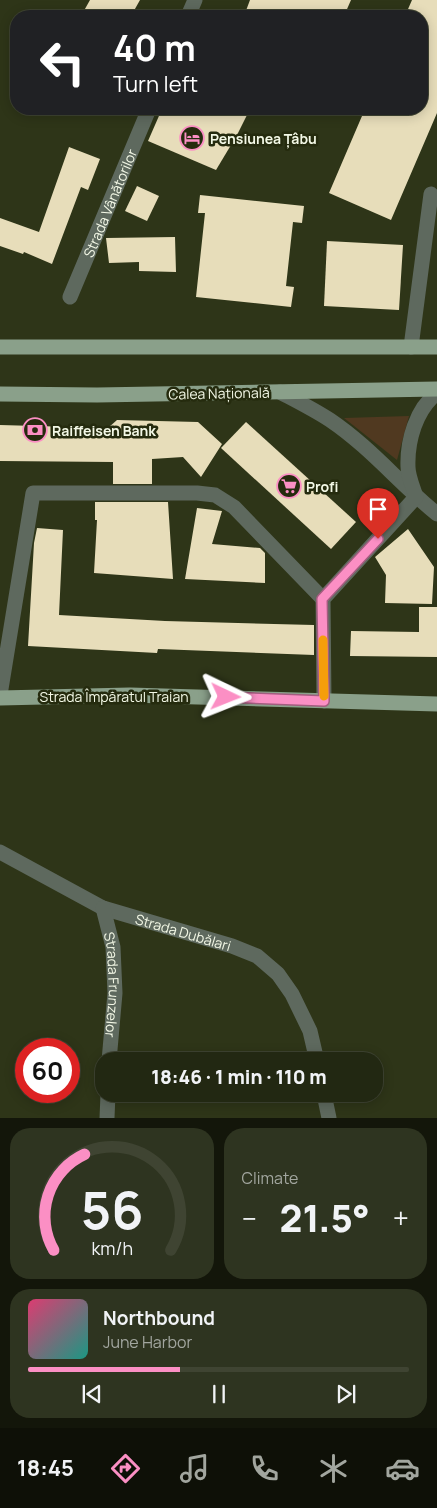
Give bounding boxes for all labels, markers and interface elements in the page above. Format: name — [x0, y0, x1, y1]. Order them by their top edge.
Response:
text: 40 m — [113, 24, 196, 72]
icon: left — [30, 30, 95, 95]
text: Turn left — [113, 69, 198, 99]
hotel icon: Pensiunea Țâbu — [179, 125, 205, 151]
place label: Pensiunea Țâbu — [210, 129, 317, 149]
street label: Strada Vânătorilor — [78, 146, 141, 260]
street label: Calea Națională — [168, 383, 270, 403]
bank icon: Raiffeisen Bank — [22, 417, 48, 443]
place label: Raiffeisen Bank — [52, 421, 156, 440]
supermarket icon: Profi — [276, 473, 302, 499]
place label: Profi — [306, 477, 338, 496]
pin — [357, 488, 399, 539]
icon: arrive — [364, 495, 392, 523]
position arrow — [199, 670, 251, 722]
street label: Strada Împăratul Traian — [40, 687, 188, 706]
street label: Strada Dubălari — [133, 909, 233, 955]
street label: Strada Frunzelor — [100, 930, 125, 1038]
speed limit sign: 60 — [15, 1038, 80, 1103]
text: 18:46 · 1 min · 110 m — [151, 1064, 327, 1090]
text: Climate — [242, 1167, 298, 1189]
text: 56 — [80, 1174, 143, 1245]
text: 21.5° — [280, 1191, 370, 1243]
text: − — [242, 1199, 257, 1237]
text: + — [393, 1199, 409, 1237]
text: km/h — [91, 1236, 133, 1260]
text: Northbound — [103, 1305, 215, 1331]
text: June Harbor — [103, 1331, 192, 1353]
icon: previous — [78, 1380, 106, 1408]
icon: pause — [205, 1380, 233, 1408]
icon: next — [332, 1380, 360, 1408]
icon: directions — [108, 1451, 143, 1486]
icon: music — [177, 1451, 212, 1486]
icon: phone — [247, 1451, 282, 1486]
icon: climate — [316, 1451, 351, 1486]
icon: car — [385, 1451, 420, 1486]
text: 18:45 — [17, 1453, 74, 1483]

